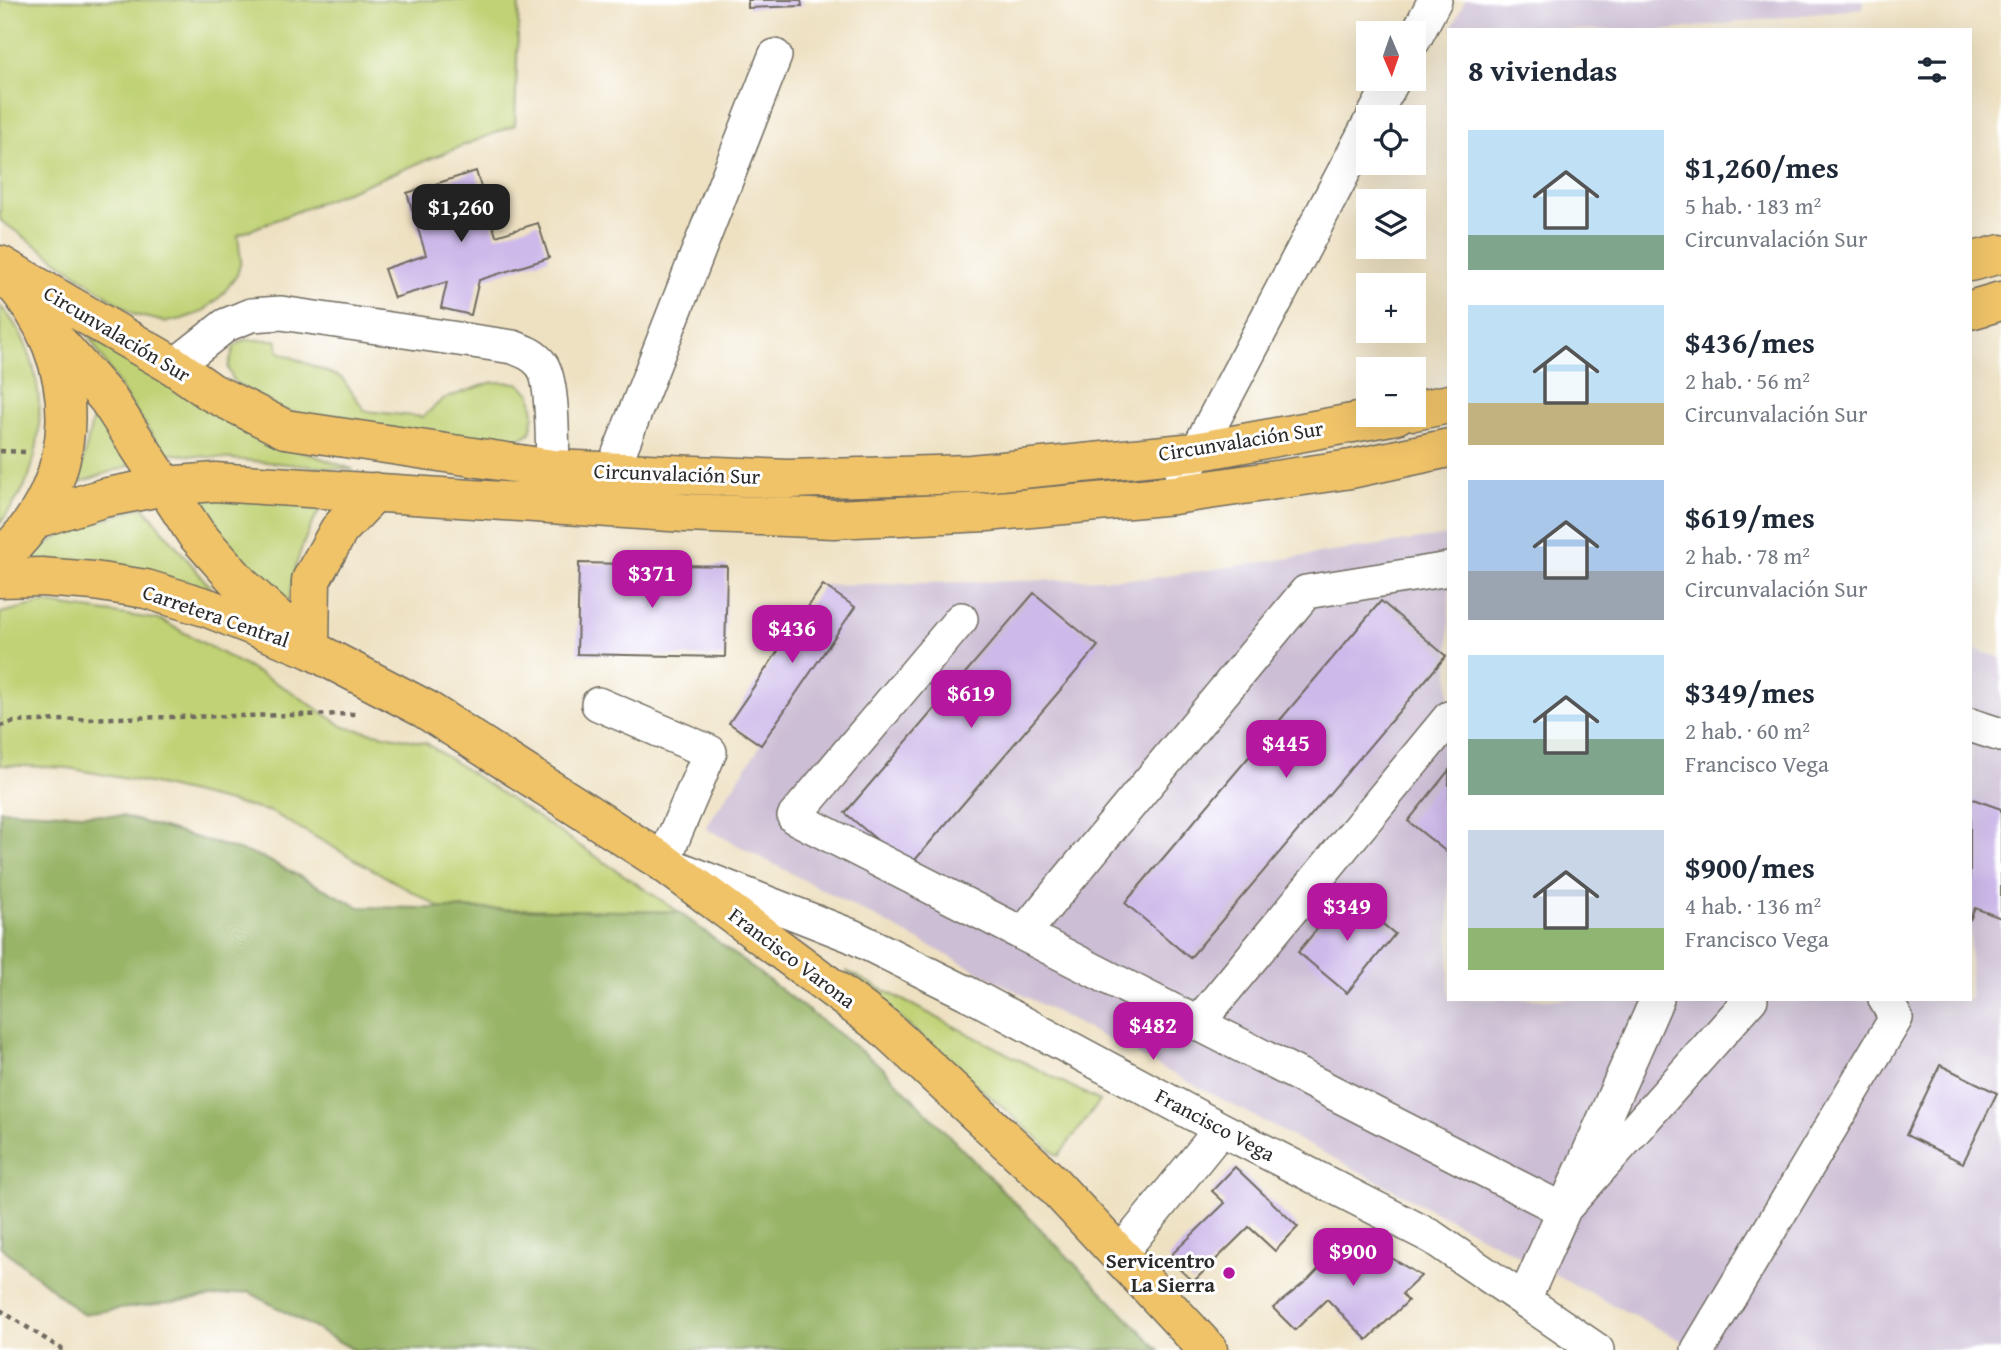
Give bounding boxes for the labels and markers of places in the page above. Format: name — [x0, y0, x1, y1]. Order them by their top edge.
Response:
pin: $1,260 — [404, 184, 518, 244]
pin: $371 — [611, 550, 693, 610]
pin: $436 — [751, 606, 833, 665]
pin: $619 — [930, 670, 1012, 730]
pin: $445 — [1245, 720, 1327, 780]
pin: $349 — [1306, 884, 1388, 943]
pin: $482 — [1112, 1002, 1194, 1062]
pin: $900 — [1312, 1228, 1394, 1288]
place label: Servicentro La Sierra — [1106, 1245, 1215, 1300]
marker: Servicentro La Sierra — [1221, 1265, 1237, 1281]

